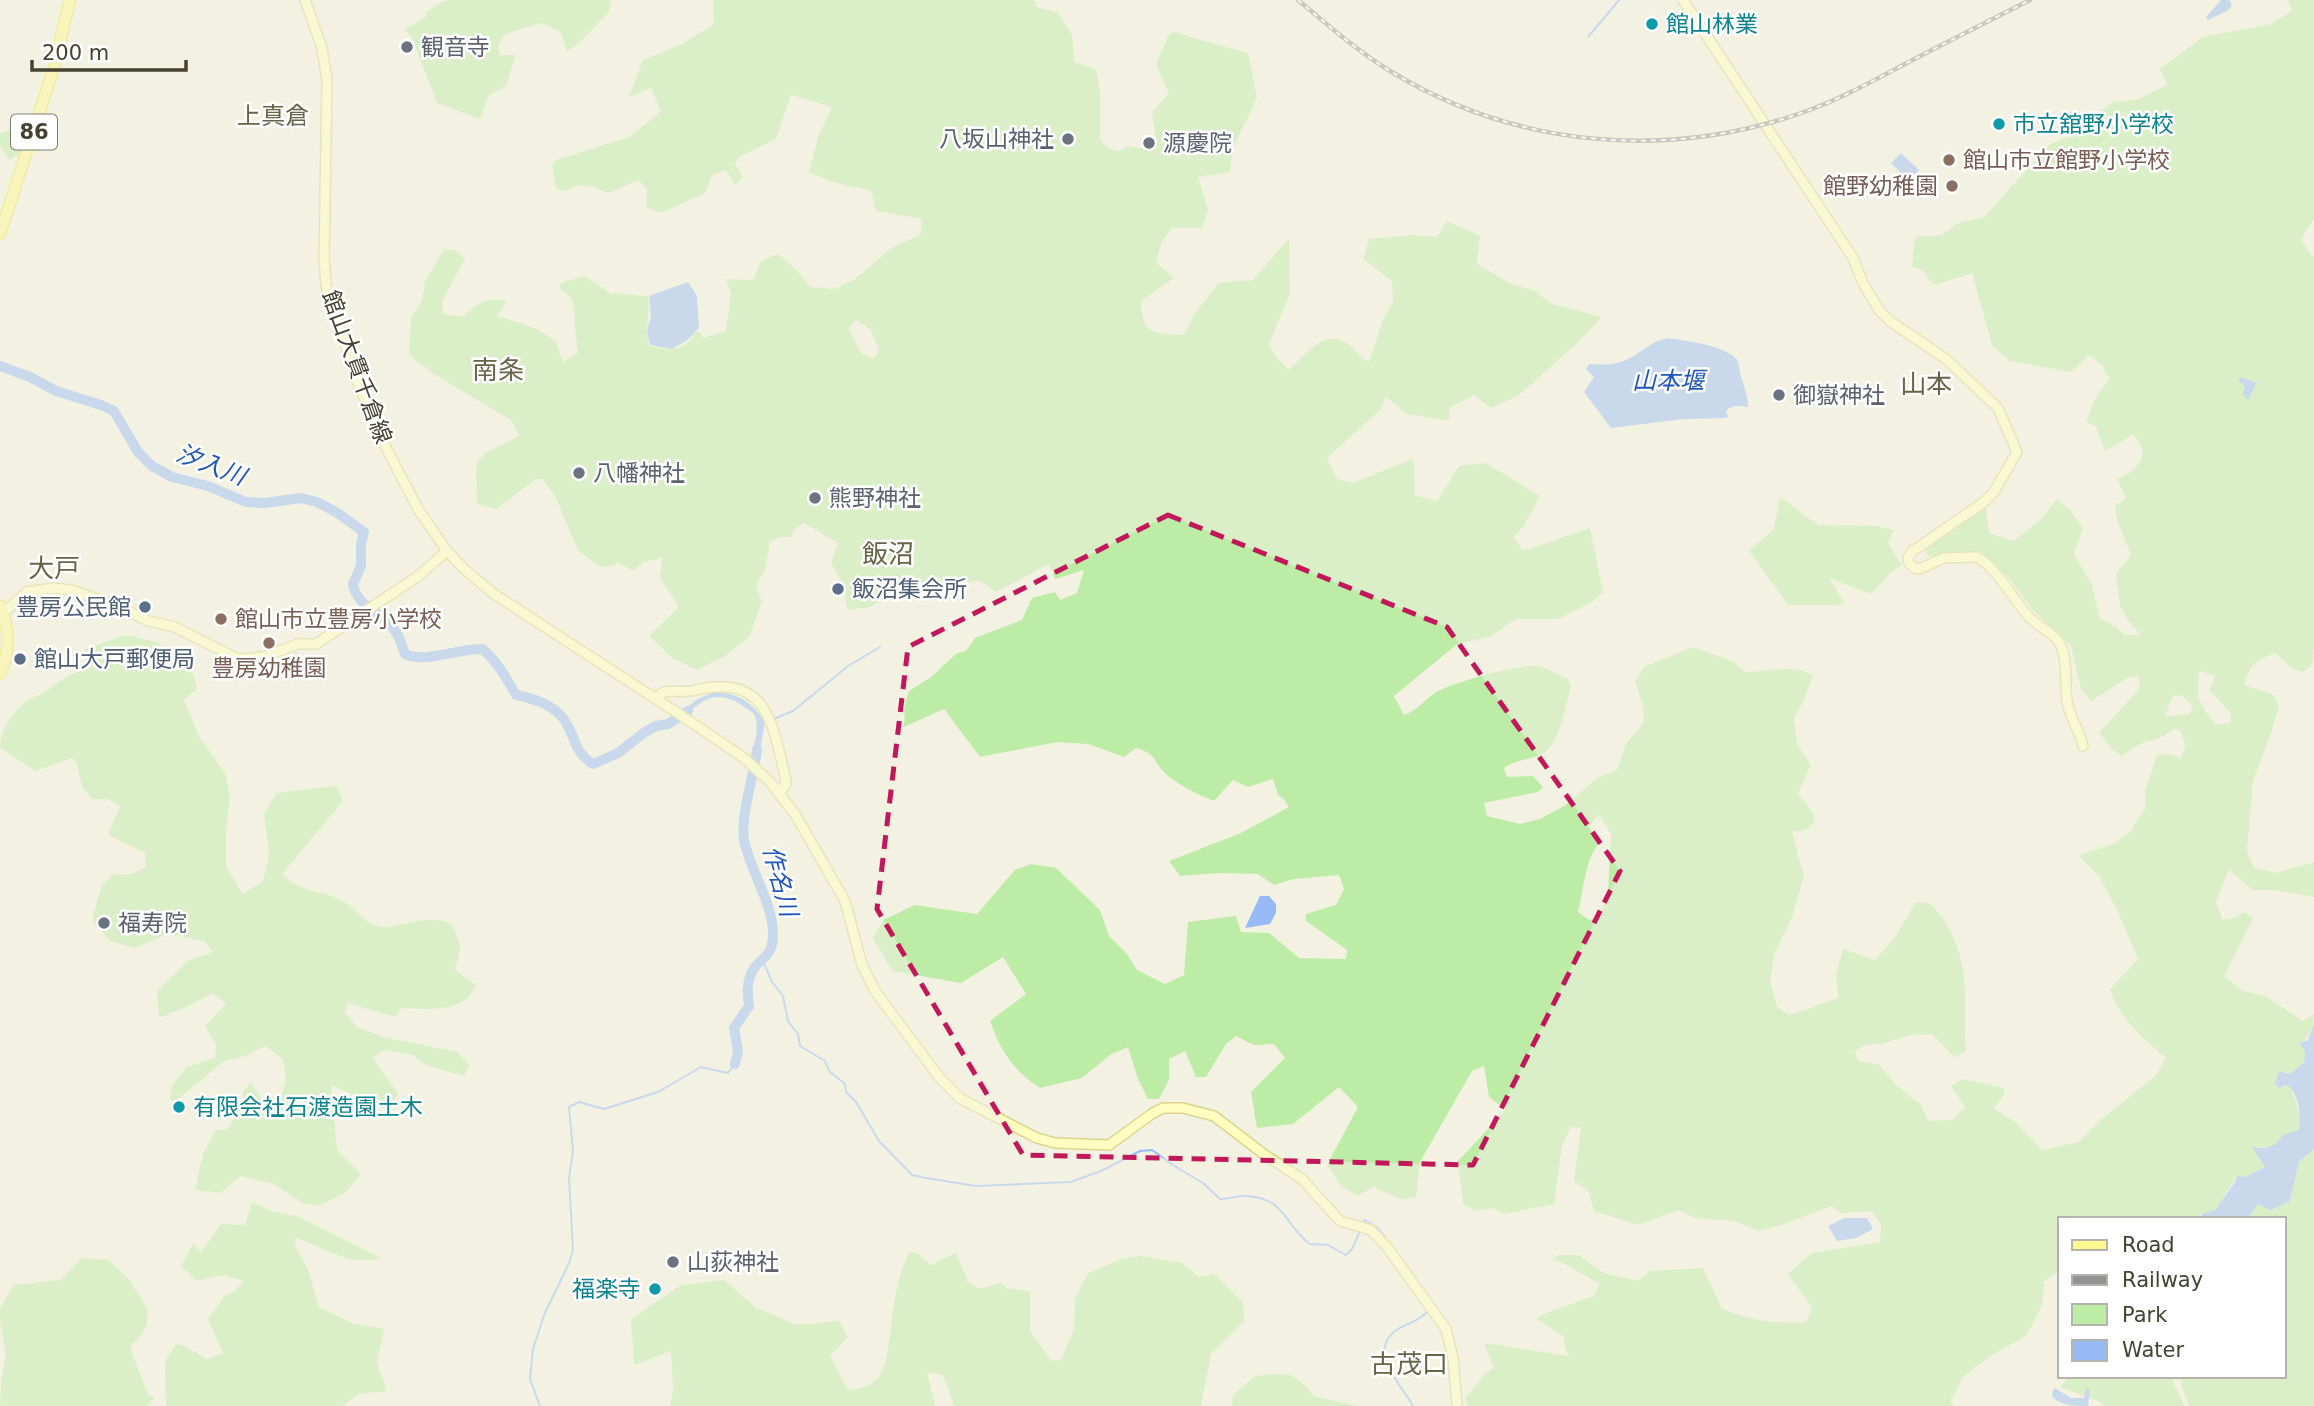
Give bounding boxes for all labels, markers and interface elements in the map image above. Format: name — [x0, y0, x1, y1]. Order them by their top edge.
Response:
place label: 館山林業 — [1666, 11, 1758, 37]
marker: 館山林業 — [1644, 16, 1660, 32]
scale bar — [32, 28, 186, 72]
place label: 観音寺 — [421, 34, 490, 60]
marker: 観音寺 — [399, 39, 415, 55]
text: 200 m — [42, 41, 109, 65]
district label: 上真倉 — [237, 102, 309, 130]
place label: 市立舘野小学校 — [2013, 111, 2174, 137]
road number: 86 — [11, 114, 57, 150]
marker: 市立舘野小学校 — [1991, 116, 2007, 132]
place label: 八坂山神社 — [939, 126, 1054, 152]
place label: 源慶院 — [1163, 130, 1232, 156]
marker: 八坂山神社 — [1060, 131, 1076, 147]
marker: 源慶院 — [1141, 135, 1157, 151]
place label: 館山市立館野小学校 — [1963, 147, 2170, 173]
marker: 館山市立館野小学校 — [1941, 152, 1957, 168]
place label: 館野幼稚園 — [1823, 173, 1938, 199]
marker: 館野幼稚園 — [1944, 178, 1960, 194]
street label: 館山大貫千倉線 — [317, 287, 397, 447]
district label: 南条 — [472, 355, 524, 385]
water label: 山本堰 — [1632, 367, 1708, 395]
district label: 山本 — [1900, 369, 1952, 399]
place label: 御嶽神社 — [1793, 382, 1885, 408]
marker: 御嶽神社 — [1771, 387, 1787, 403]
water label: 汐入川 — [172, 439, 252, 492]
place label: 八幡神社 — [593, 460, 685, 486]
marker: 八幡神社 — [571, 465, 587, 481]
place label: 熊野神社 — [829, 485, 921, 511]
marker: 熊野神社 — [807, 490, 823, 506]
district label: 飯沼 — [862, 539, 914, 569]
district label: 大戸 — [28, 553, 80, 583]
place label: 飯沼集会所 — [852, 576, 967, 602]
marker: 飯沼集会所 — [830, 581, 846, 597]
place label: 豊房公民館 — [16, 594, 131, 620]
marker: 豊房公民館 — [137, 599, 153, 615]
place label: 館山市立豊房小学校 — [235, 606, 442, 632]
marker: 館山市立豊房小学校 — [213, 611, 229, 627]
marker: 豊房幼稚園 — [261, 635, 277, 651]
place label: 館山大戸郵便局 — [34, 646, 195, 672]
marker: 館山大戸郵便局 — [12, 651, 28, 667]
place label: 豊房幼稚園 — [212, 655, 327, 681]
water label: 作名川 — [757, 843, 804, 922]
place label: 福寿院 — [118, 910, 187, 936]
marker: 福寿院 — [96, 915, 112, 931]
place label: 有限会社石渡造園土木 — [193, 1094, 423, 1120]
marker: 有限会社石渡造園土木 — [171, 1099, 187, 1115]
legend — [2058, 1217, 2286, 1378]
text: Road — [2122, 1233, 2175, 1257]
place label: 山荻神社 — [687, 1249, 779, 1275]
marker: 山荻神社 — [665, 1254, 681, 1270]
text: Railway — [2122, 1268, 2203, 1292]
place label: 福楽寺 — [572, 1276, 641, 1302]
marker: 福楽寺 — [647, 1281, 663, 1297]
text: Park — [2122, 1303, 2168, 1327]
text: Water — [2122, 1338, 2184, 1362]
district label: 古茂口 — [1370, 1349, 1448, 1379]

